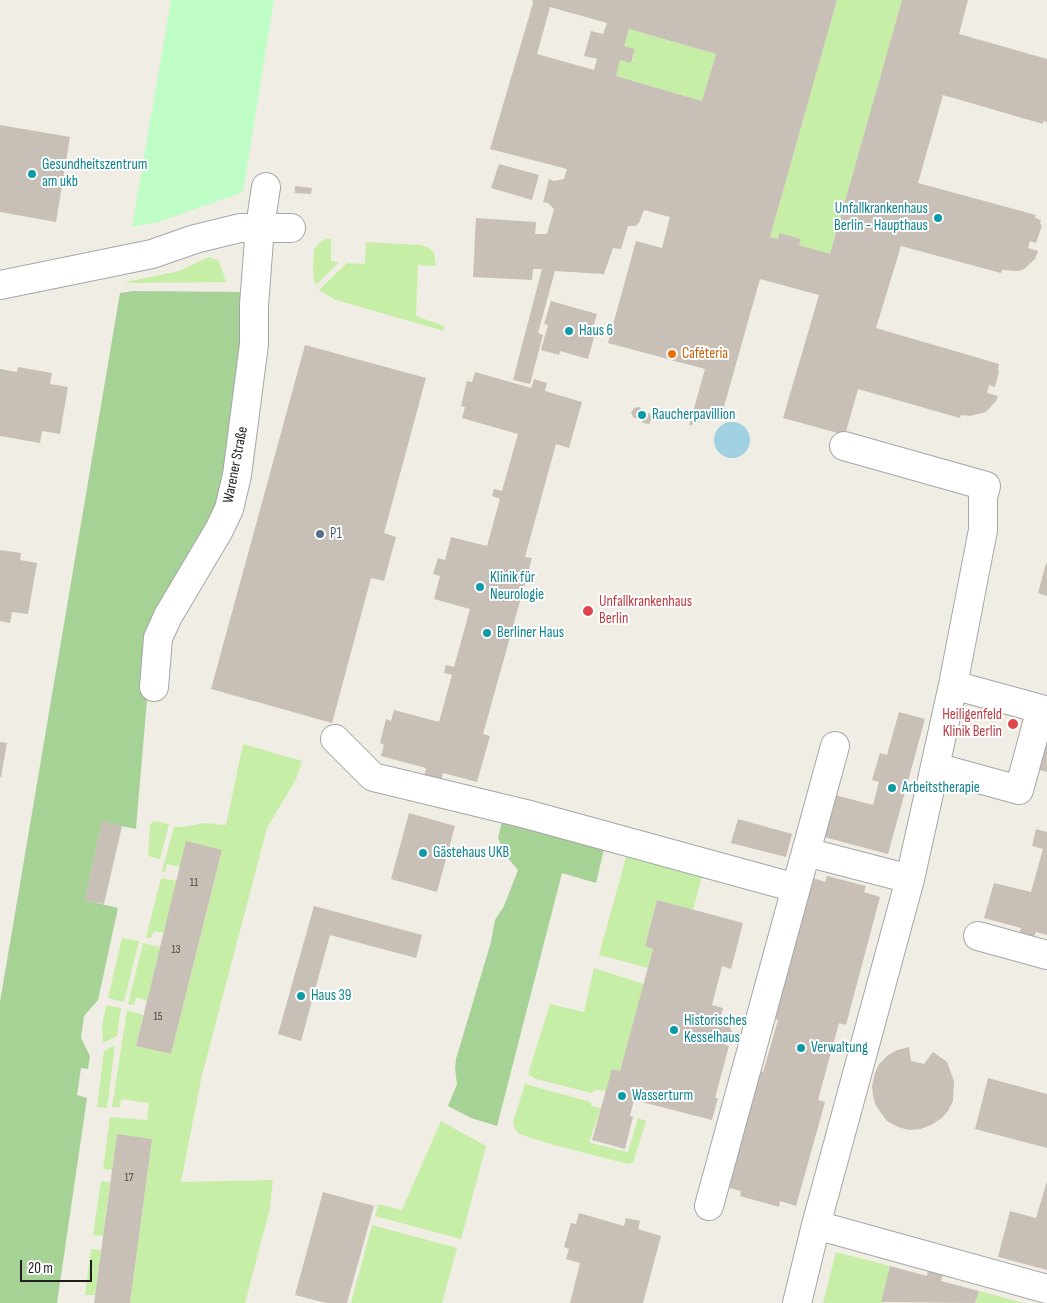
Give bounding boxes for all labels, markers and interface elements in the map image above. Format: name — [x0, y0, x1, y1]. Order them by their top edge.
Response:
place label: Gesundheitszentrum am ukb — [42, 156, 147, 191]
marker: Gesundheitszentrum am ukb — [26, 168, 38, 180]
place label: Unfallkrankenhaus Berlin - Haupthaus — [834, 200, 928, 235]
marker: Unfallkrankenhaus Berlin - Haupthaus — [932, 212, 944, 224]
place label: Haus 6 — [579, 322, 613, 340]
marker: Haus 6 — [563, 325, 575, 337]
place label: Caféteria — [682, 345, 728, 363]
marker: Caféteria — [666, 348, 678, 360]
place label: Raucherpavillion — [652, 406, 735, 424]
marker: Raucherpavillion — [636, 409, 648, 421]
street label: Warener Straße — [220, 425, 252, 505]
place label: P1 — [330, 525, 342, 543]
marker: P1 — [314, 528, 326, 540]
place label: Klinik für Neurologie — [490, 569, 544, 604]
marker: Klinik für Neurologie — [474, 581, 486, 593]
place label: Unfallkrankenhaus Berlin — [599, 593, 692, 628]
marker: Unfallkrankenhaus Berlin — [581, 604, 595, 618]
place label: Berliner Haus — [497, 624, 564, 642]
marker: Berliner Haus — [481, 627, 493, 639]
place label: Heiligenfeld Klinik Berlin — [942, 706, 1002, 741]
marker: Heiligenfeld Klinik Berlin — [1006, 717, 1020, 731]
place label: Arbeitstherapie — [902, 779, 980, 797]
marker: Arbeitstherapie — [886, 782, 898, 794]
place label: Gästehaus UKB — [433, 844, 509, 862]
marker: Gästehaus UKB — [417, 847, 429, 859]
house number: 11 — [190, 876, 198, 890]
house number: 13 — [171, 943, 181, 957]
place label: Haus 39 — [311, 987, 351, 1005]
marker: Haus 39 — [295, 990, 307, 1002]
house number: 15 — [153, 1010, 163, 1024]
place label: Historisches Kesselhaus — [684, 1012, 747, 1047]
marker: Historisches Kesselhaus — [668, 1024, 680, 1036]
place label: Verwaltung — [811, 1039, 868, 1057]
marker: Verwaltung — [795, 1042, 807, 1054]
place label: Wasserturm — [632, 1087, 693, 1105]
marker: Wasserturm — [616, 1090, 628, 1102]
house number: 17 — [125, 1171, 133, 1185]
scale bar — [22, 1250, 95, 1282]
text: 20 m — [28, 1259, 53, 1278]

